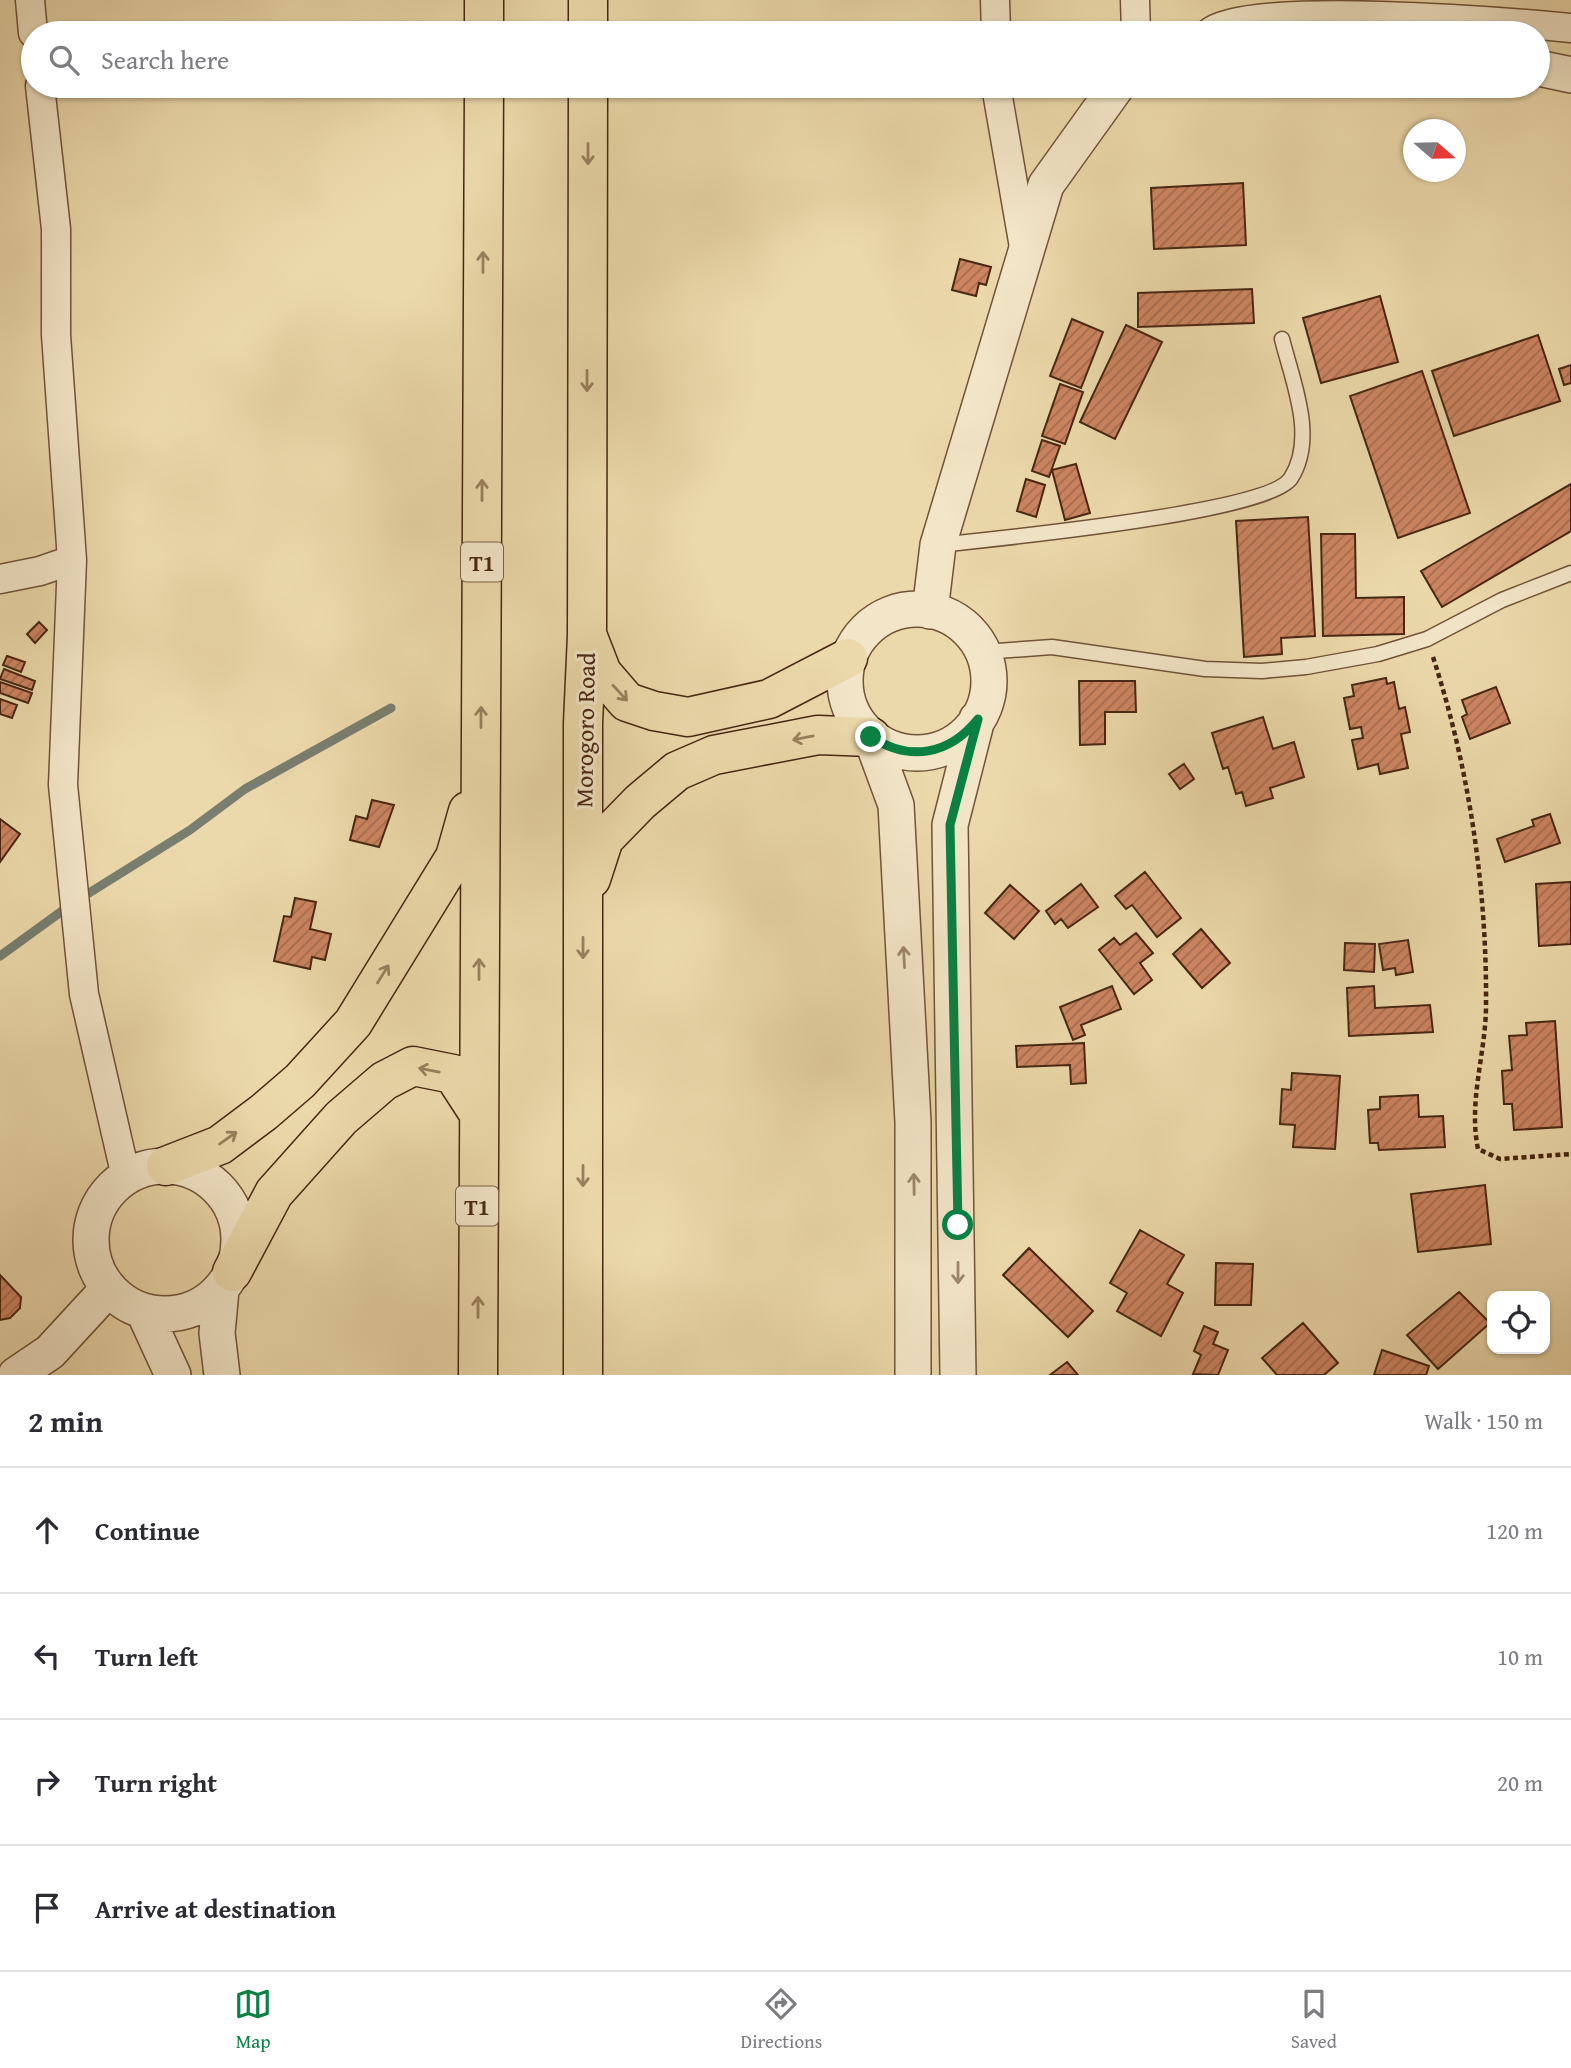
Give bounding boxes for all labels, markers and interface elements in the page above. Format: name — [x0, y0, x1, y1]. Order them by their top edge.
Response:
search box — [21, 21, 1550, 98]
text: Search here — [101, 40, 229, 79]
icon: search — [45, 41, 83, 79]
north arrow — [1403, 119, 1466, 182]
one-way arrow — [581, 142, 595, 165]
one-way arrow — [476, 251, 490, 274]
one-way arrow — [580, 370, 594, 393]
one-way arrow — [475, 479, 489, 502]
road number: T1 — [461, 542, 503, 582]
street label: Morogoro Road — [566, 652, 604, 808]
one-way arrow — [612, 685, 629, 702]
one-way arrow — [474, 706, 488, 729]
route end — [855, 721, 886, 752]
one-way arrow — [792, 732, 815, 745]
one-way arrow — [576, 937, 590, 960]
one-way arrow — [897, 946, 910, 969]
one-way arrow — [473, 958, 486, 981]
one-way arrow — [377, 965, 391, 985]
one-way arrow — [418, 1062, 441, 1076]
one-way arrow — [218, 1131, 237, 1145]
one-way arrow — [576, 1164, 590, 1187]
one-way arrow — [907, 1173, 921, 1196]
road number: T1 — [456, 1186, 498, 1226]
route start — [942, 1209, 973, 1240]
one-way arrow — [951, 1262, 965, 1285]
map controls — [1487, 1291, 1550, 1354]
button: locate — [1487, 1291, 1550, 1354]
one-way arrow — [471, 1296, 485, 1319]
text: 2 min — [28, 1399, 103, 1443]
text: Walk · 150 m — [1424, 1404, 1543, 1437]
icon: ahead — [28, 1511, 66, 1549]
text: Continue — [95, 1511, 200, 1550]
text: 120 m — [1486, 1514, 1543, 1547]
icon: left — [28, 1637, 66, 1675]
text: Turn left — [95, 1637, 198, 1676]
text: 10 m — [1497, 1640, 1543, 1673]
icon: right — [28, 1763, 66, 1801]
text: Turn right — [95, 1763, 217, 1802]
text: 20 m — [1497, 1766, 1543, 1799]
icon: arrive — [28, 1889, 66, 1927]
text: Arrive at destination — [95, 1889, 336, 1928]
tab: Map — [234, 1985, 272, 2055]
tab: Directions — [741, 1985, 822, 2055]
tab: Saved — [1291, 1985, 1337, 2055]

